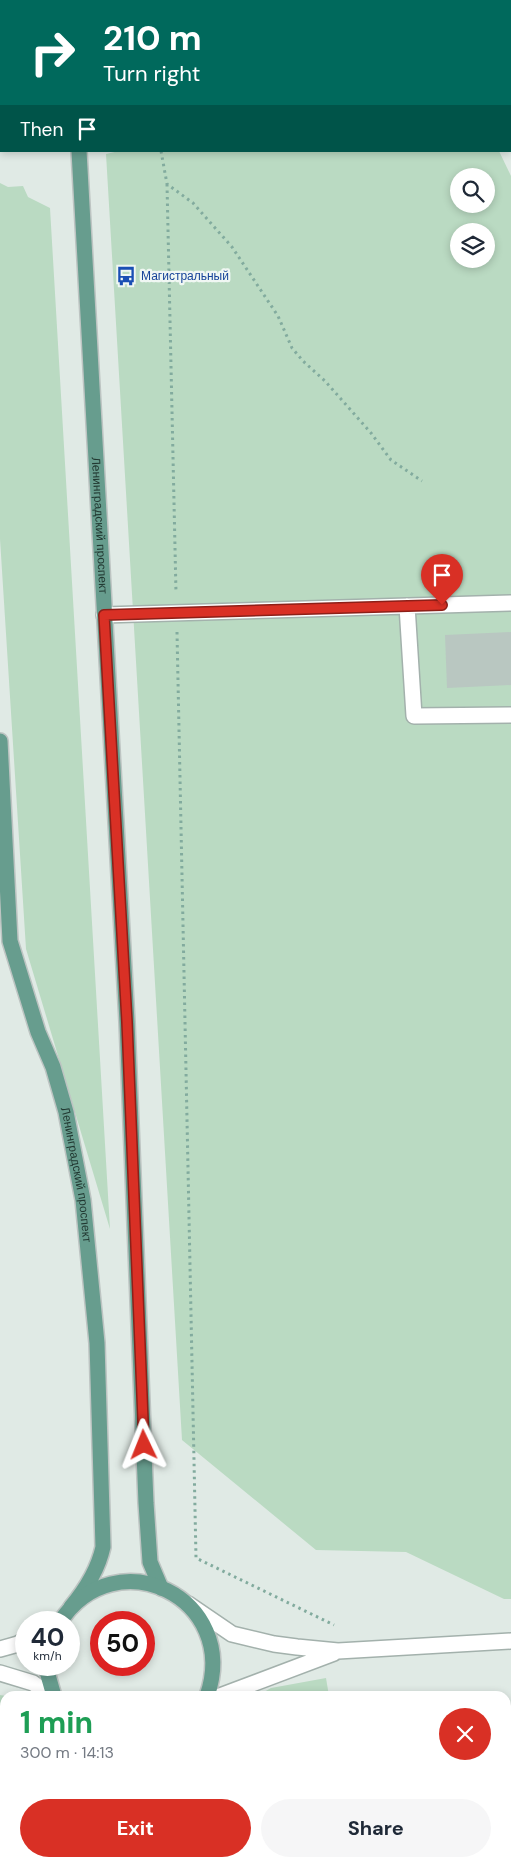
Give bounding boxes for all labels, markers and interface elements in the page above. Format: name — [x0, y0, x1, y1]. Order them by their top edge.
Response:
text: 210 m — [103, 15, 202, 61]
icon: right — [20, 20, 85, 85]
text: Turn right — [103, 59, 200, 88]
icon: arrive — [73, 115, 101, 143]
text: Then — [20, 117, 63, 142]
map controls — [450, 168, 495, 268]
button: search — [450, 168, 495, 213]
button: layers — [450, 223, 495, 268]
bus stop icon: Магистральный — [115, 265, 137, 287]
place label: Магистральный — [141, 268, 229, 284]
street label: Ленинградский проспект — [88, 457, 111, 595]
pin — [421, 554, 463, 605]
icon: arrive — [428, 561, 456, 589]
street label: Ленинградский проспект — [57, 1105, 95, 1244]
position arrow — [117, 1418, 169, 1470]
speed limit sign: 50 — [90, 1611, 155, 1676]
text: 40 — [31, 1621, 64, 1654]
text: km/h — [33, 1648, 62, 1664]
text: 1 min — [20, 1703, 93, 1742]
button: close — [439, 1708, 491, 1760]
text: 300 m · 14:13 — [20, 1742, 114, 1763]
button: Exit — [20, 1799, 251, 1857]
button: Share — [261, 1799, 491, 1857]

